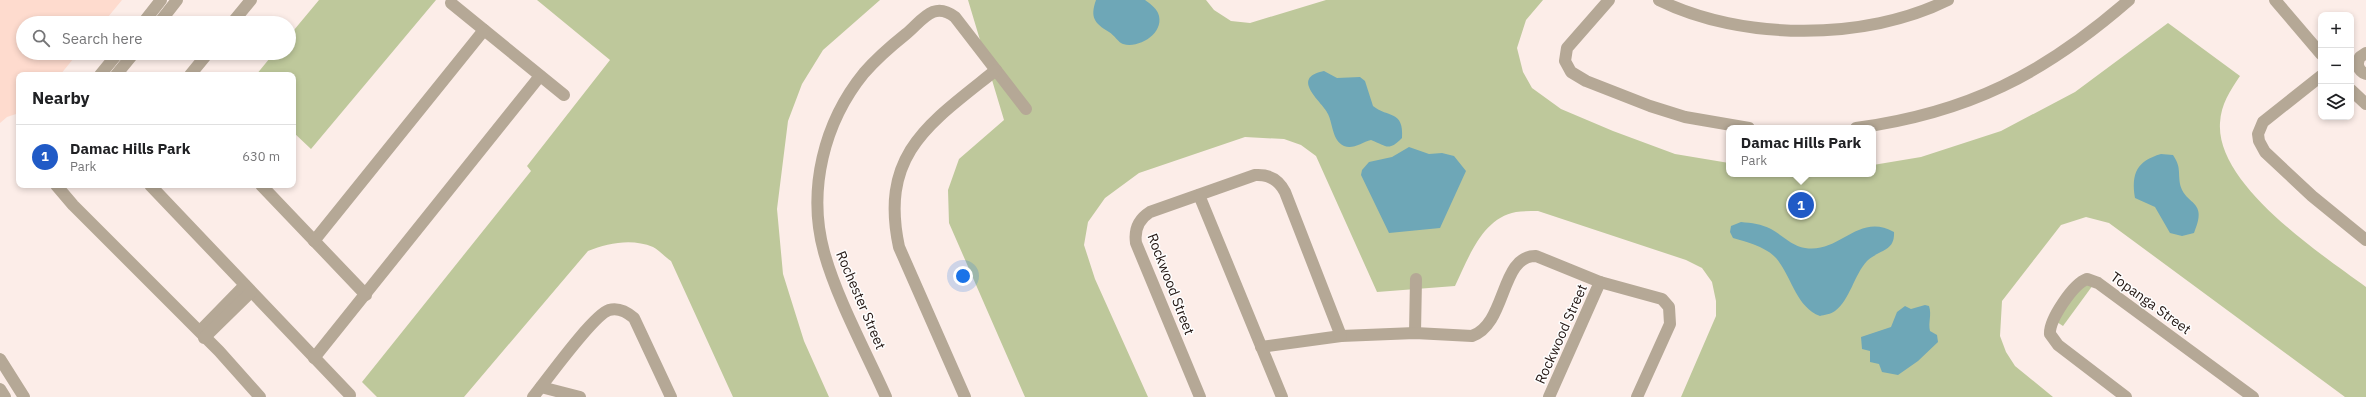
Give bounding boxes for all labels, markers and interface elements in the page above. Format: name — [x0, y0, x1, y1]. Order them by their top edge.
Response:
map controls — [2318, 12, 2354, 120]
button: + — [2318, 12, 2354, 48]
search box — [16, 16, 296, 60]
icon: search — [30, 27, 52, 49]
text: Search here — [62, 29, 142, 48]
button: − — [2318, 48, 2354, 84]
button: layers — [2318, 84, 2354, 120]
text: Nearby — [32, 87, 90, 109]
popup — [1726, 125, 1876, 177]
text: Damac Hills Park — [1741, 133, 1861, 152]
text: Damac Hills Park — [70, 139, 190, 158]
text: 1 — [41, 148, 49, 165]
text: 630 m — [242, 148, 280, 165]
text: Park — [1741, 152, 1767, 169]
text: Park — [70, 158, 96, 175]
pin: 1 — [1788, 190, 1814, 220]
street label: Rockwood Street — [1143, 231, 1199, 337]
street label: Rochester Street — [832, 248, 890, 352]
your location — [953, 266, 973, 286]
street label: Topanga Street — [2107, 268, 2195, 338]
street label: Rockwood Street — [1531, 281, 1591, 387]

